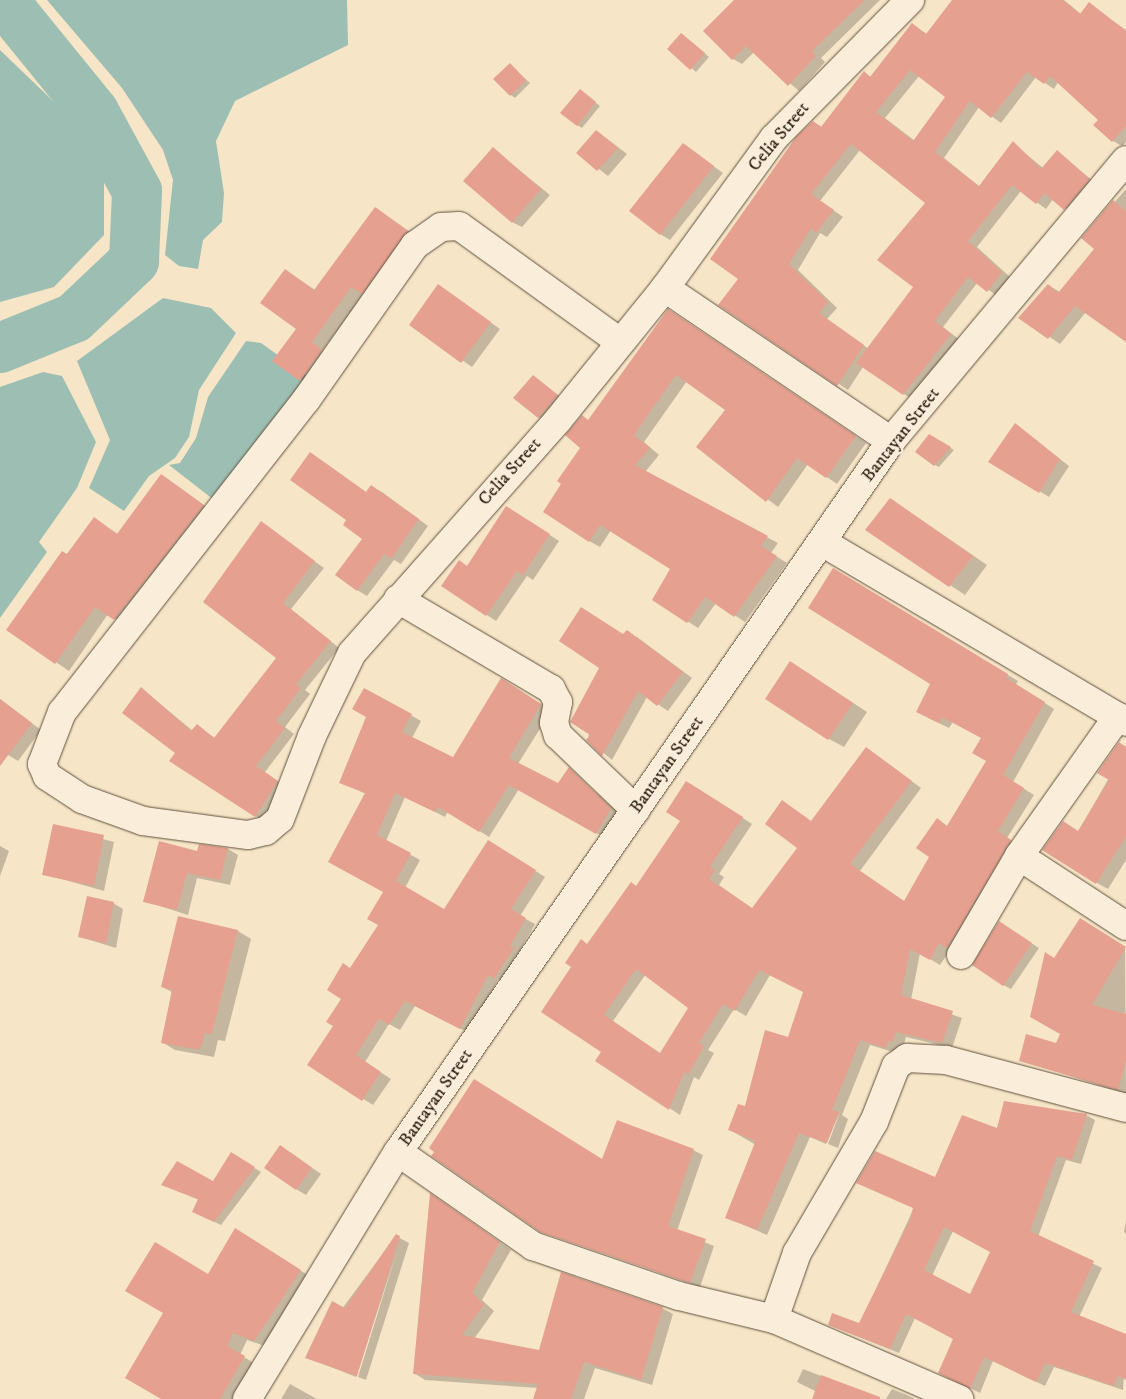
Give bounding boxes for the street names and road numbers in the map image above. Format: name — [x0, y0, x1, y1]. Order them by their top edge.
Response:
street label: Celia Street — [744, 98, 814, 176]
street label: Bantayan Street — [857, 384, 945, 486]
street label: Celia Street — [474, 434, 546, 510]
street label: Bantayan Street — [626, 712, 708, 818]
street label: Bantayan Street — [395, 1045, 477, 1151]

